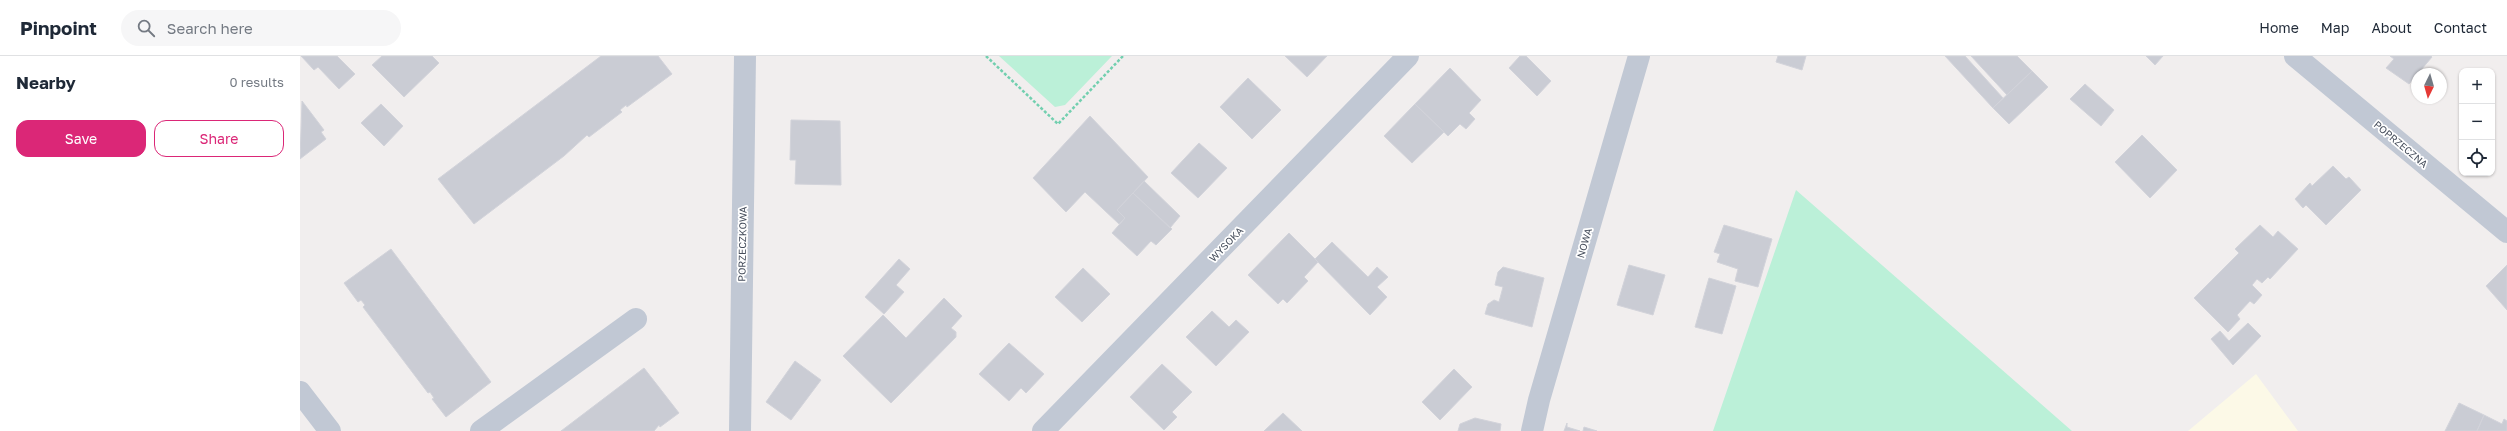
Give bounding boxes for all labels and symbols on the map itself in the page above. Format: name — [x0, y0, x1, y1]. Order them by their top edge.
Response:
north arrow — [2411, 68, 2447, 104]
street label: POPRZECZNA — [2372, 118, 2430, 170]
street label: PORZECZKOWA — [735, 206, 749, 282]
street label: WYSOKA — [1207, 224, 1246, 264]
street label: NOWA — [1574, 226, 1594, 259]

